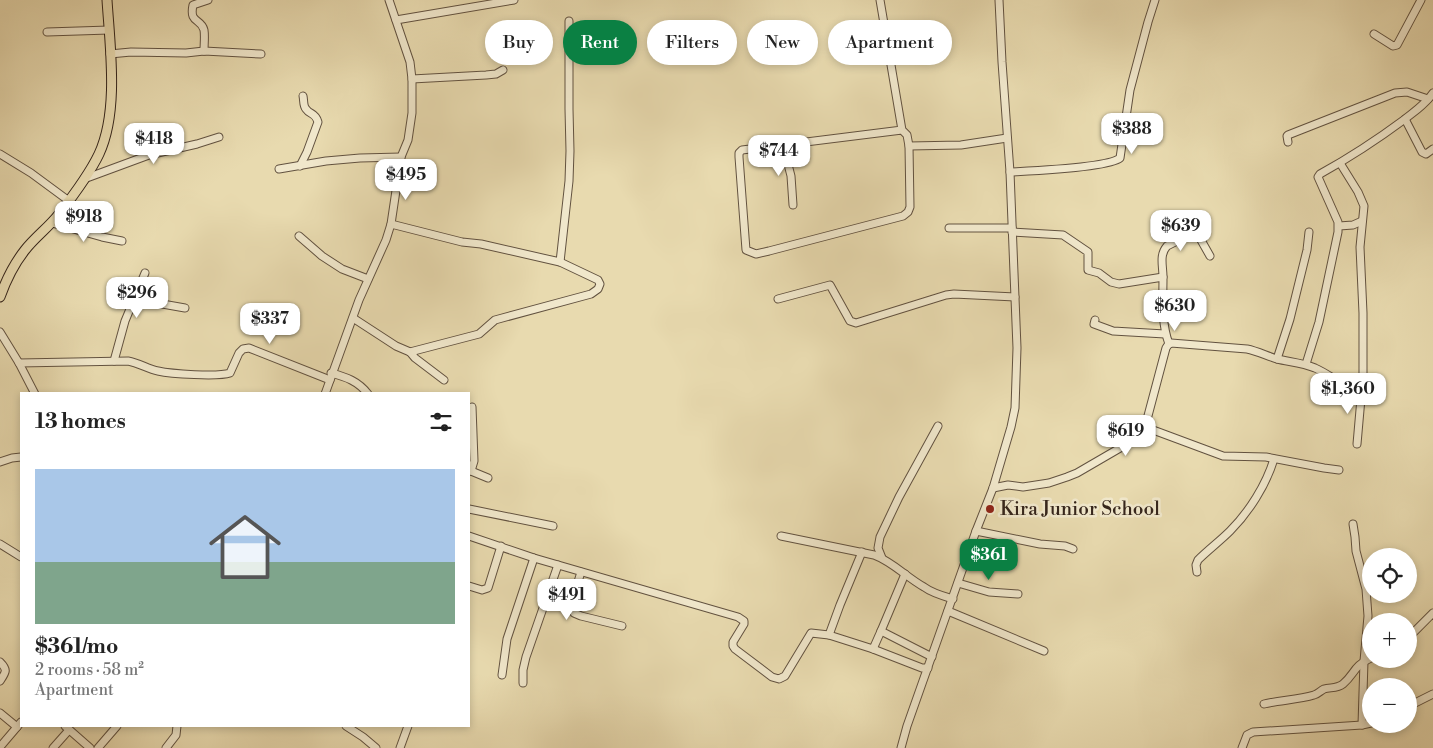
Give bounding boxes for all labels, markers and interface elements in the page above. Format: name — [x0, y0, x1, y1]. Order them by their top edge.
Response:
chip: Buy — [485, 20, 553, 65]
chip: Rent — [563, 20, 637, 65]
chip: Filters — [647, 20, 737, 65]
chip: New — [747, 20, 818, 65]
chip: Apartment — [828, 20, 952, 65]
pin: $388 — [1102, 112, 1162, 155]
text: $388 — [1112, 119, 1152, 139]
pin: $418 — [124, 122, 184, 165]
text: $418 — [135, 129, 173, 149]
pin: $744 — [749, 134, 809, 177]
text: $744 — [759, 141, 799, 161]
pin: $495 — [376, 158, 436, 201]
text: $495 — [386, 165, 426, 185]
pin: $918 — [54, 200, 114, 243]
text: $918 — [66, 207, 102, 227]
pin: $639 — [1151, 210, 1211, 252]
text: $639 — [1161, 216, 1201, 236]
pin: $296 — [107, 276, 167, 319]
text: $296 — [117, 283, 157, 303]
pin: $630 — [1145, 290, 1205, 332]
text: $630 — [1155, 296, 1195, 316]
pin: $337 — [240, 302, 300, 345]
text: $337 — [251, 309, 289, 329]
pin: $1,360 — [1307, 372, 1389, 415]
text: $1,360 — [1321, 379, 1375, 399]
icon: filters — [427, 408, 455, 436]
text: 13 homes — [35, 409, 126, 435]
pin: $619 — [1096, 414, 1156, 457]
text: $619 — [1108, 421, 1144, 441]
place label: Kira Junior School — [1000, 497, 1160, 521]
icon: home — [200, 502, 290, 592]
marker: Kira Junior School — [984, 503, 996, 515]
pin: $361 — [959, 538, 1019, 581]
text: $361 — [971, 545, 1007, 565]
map controls — [1362, 548, 1417, 733]
button: locate — [1362, 548, 1417, 603]
pin: $491 — [537, 578, 597, 621]
text: $491 — [548, 585, 586, 605]
button: + — [1362, 613, 1417, 668]
text: $361/mo — [35, 634, 118, 660]
text: 2 rooms · 58 m² — [35, 660, 144, 680]
button: − — [1362, 678, 1417, 733]
text: Apartment — [35, 680, 114, 700]

